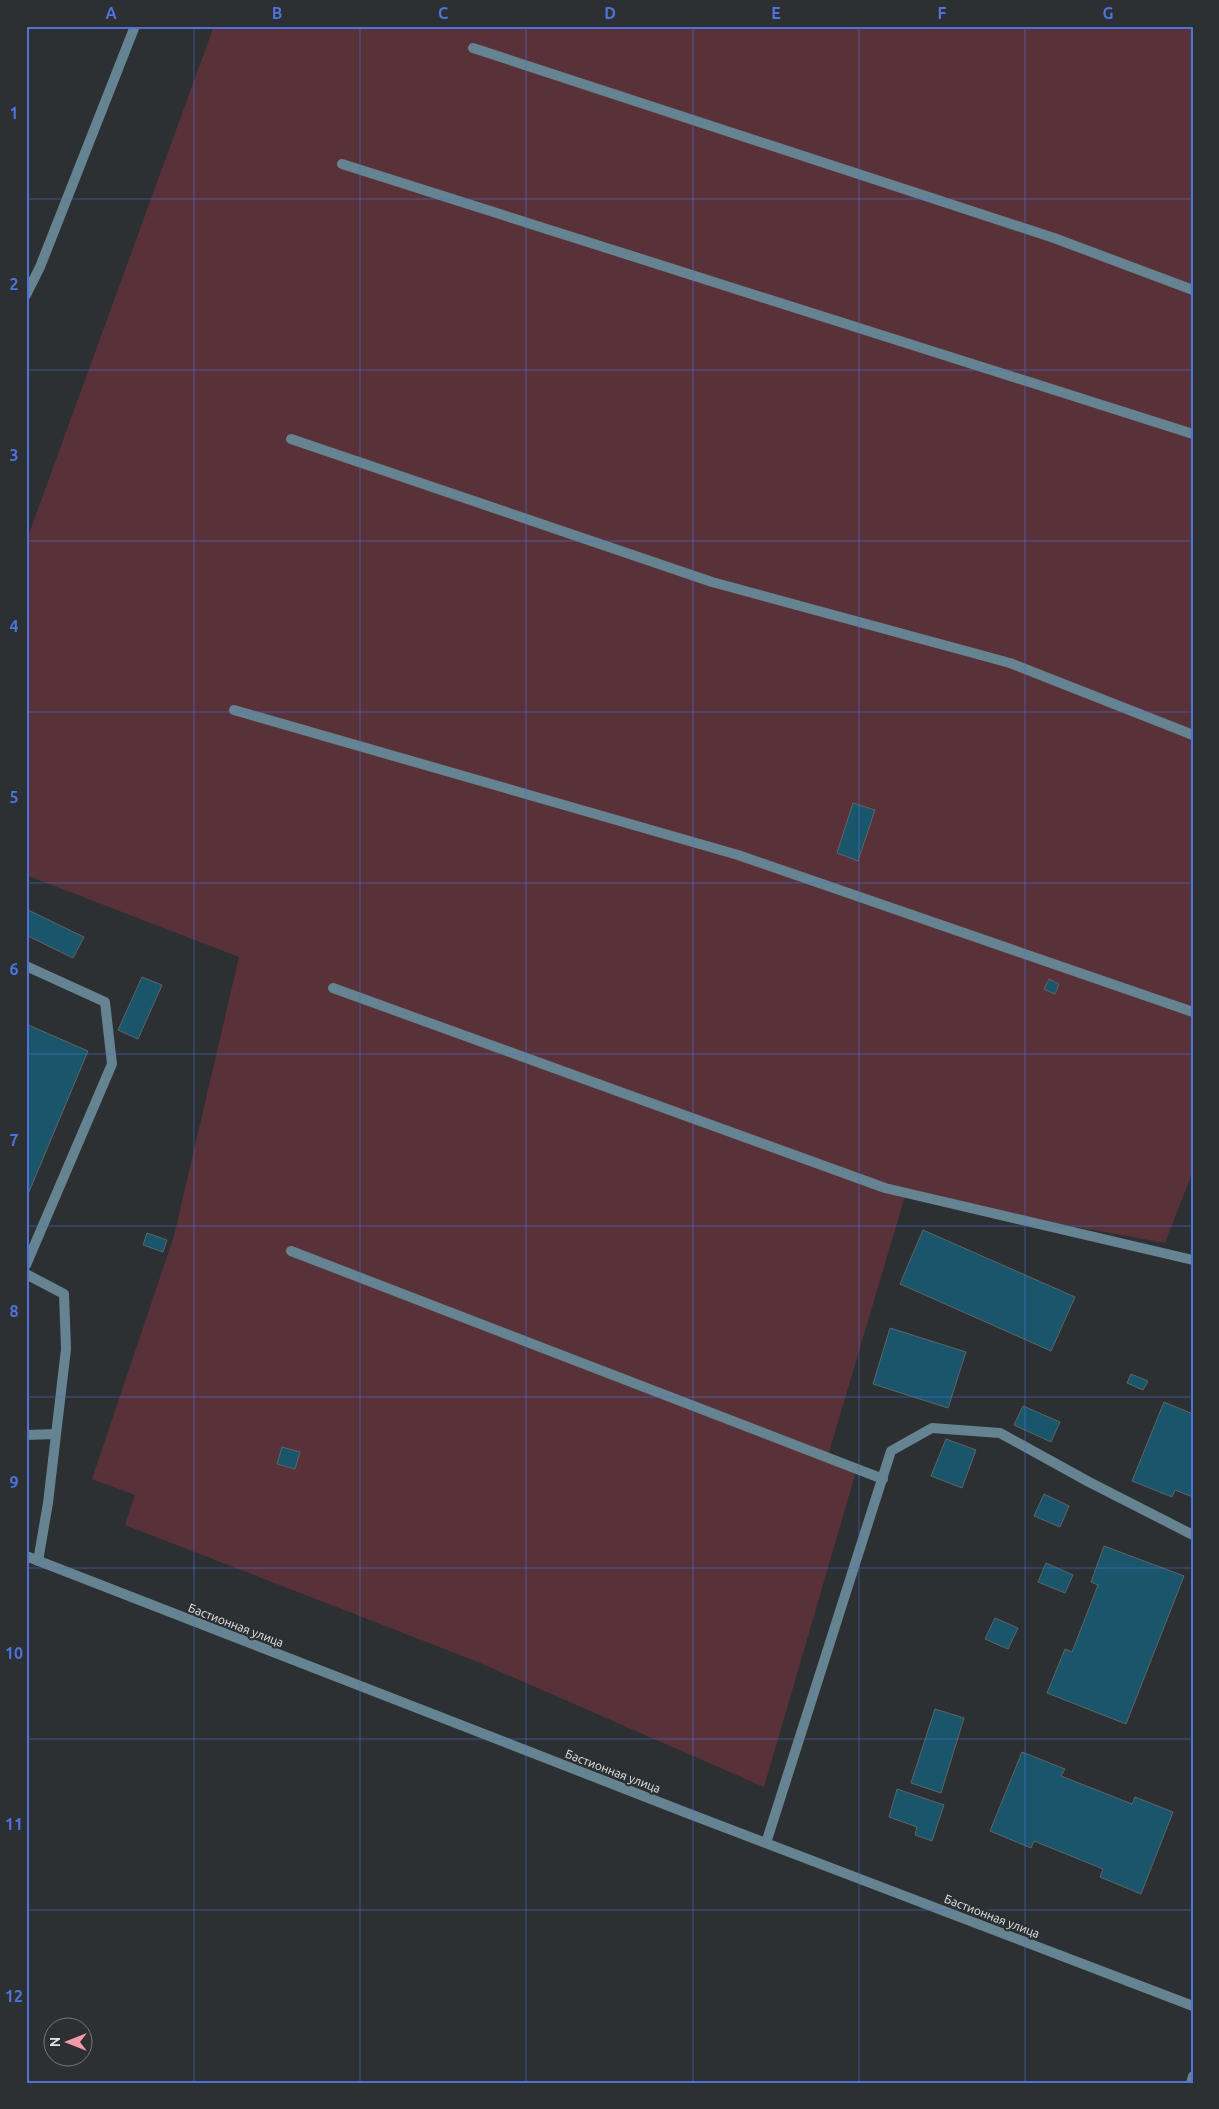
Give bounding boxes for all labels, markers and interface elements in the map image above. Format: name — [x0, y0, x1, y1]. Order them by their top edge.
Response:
text: A — [105, 4, 117, 22]
text: B — [272, 4, 282, 22]
text: C — [438, 4, 448, 22]
text: D — [604, 4, 616, 22]
text: E — [771, 4, 781, 22]
text: F — [938, 4, 947, 22]
text: G — [1102, 4, 1114, 22]
text: 1 — [9, 104, 19, 122]
text: 2 — [9, 275, 19, 293]
text: 3 — [9, 446, 19, 464]
text: 4 — [9, 617, 19, 635]
text: 5 — [9, 788, 19, 806]
text: 6 — [9, 960, 19, 978]
text: 7 — [9, 1131, 19, 1149]
text: 8 — [9, 1302, 19, 1320]
text: 9 — [9, 1473, 19, 1491]
street label: Бастионная улица — [187, 1601, 285, 1649]
text: 10 — [5, 1644, 23, 1662]
street label: Бастионная улица — [564, 1747, 662, 1795]
text: 11 — [5, 1815, 23, 1833]
street label: Бастионная улица — [943, 1892, 1041, 1940]
text: 12 — [5, 1987, 23, 2005]
north arrow — [42, 2016, 92, 2066]
text: N — [47, 2037, 63, 2047]

